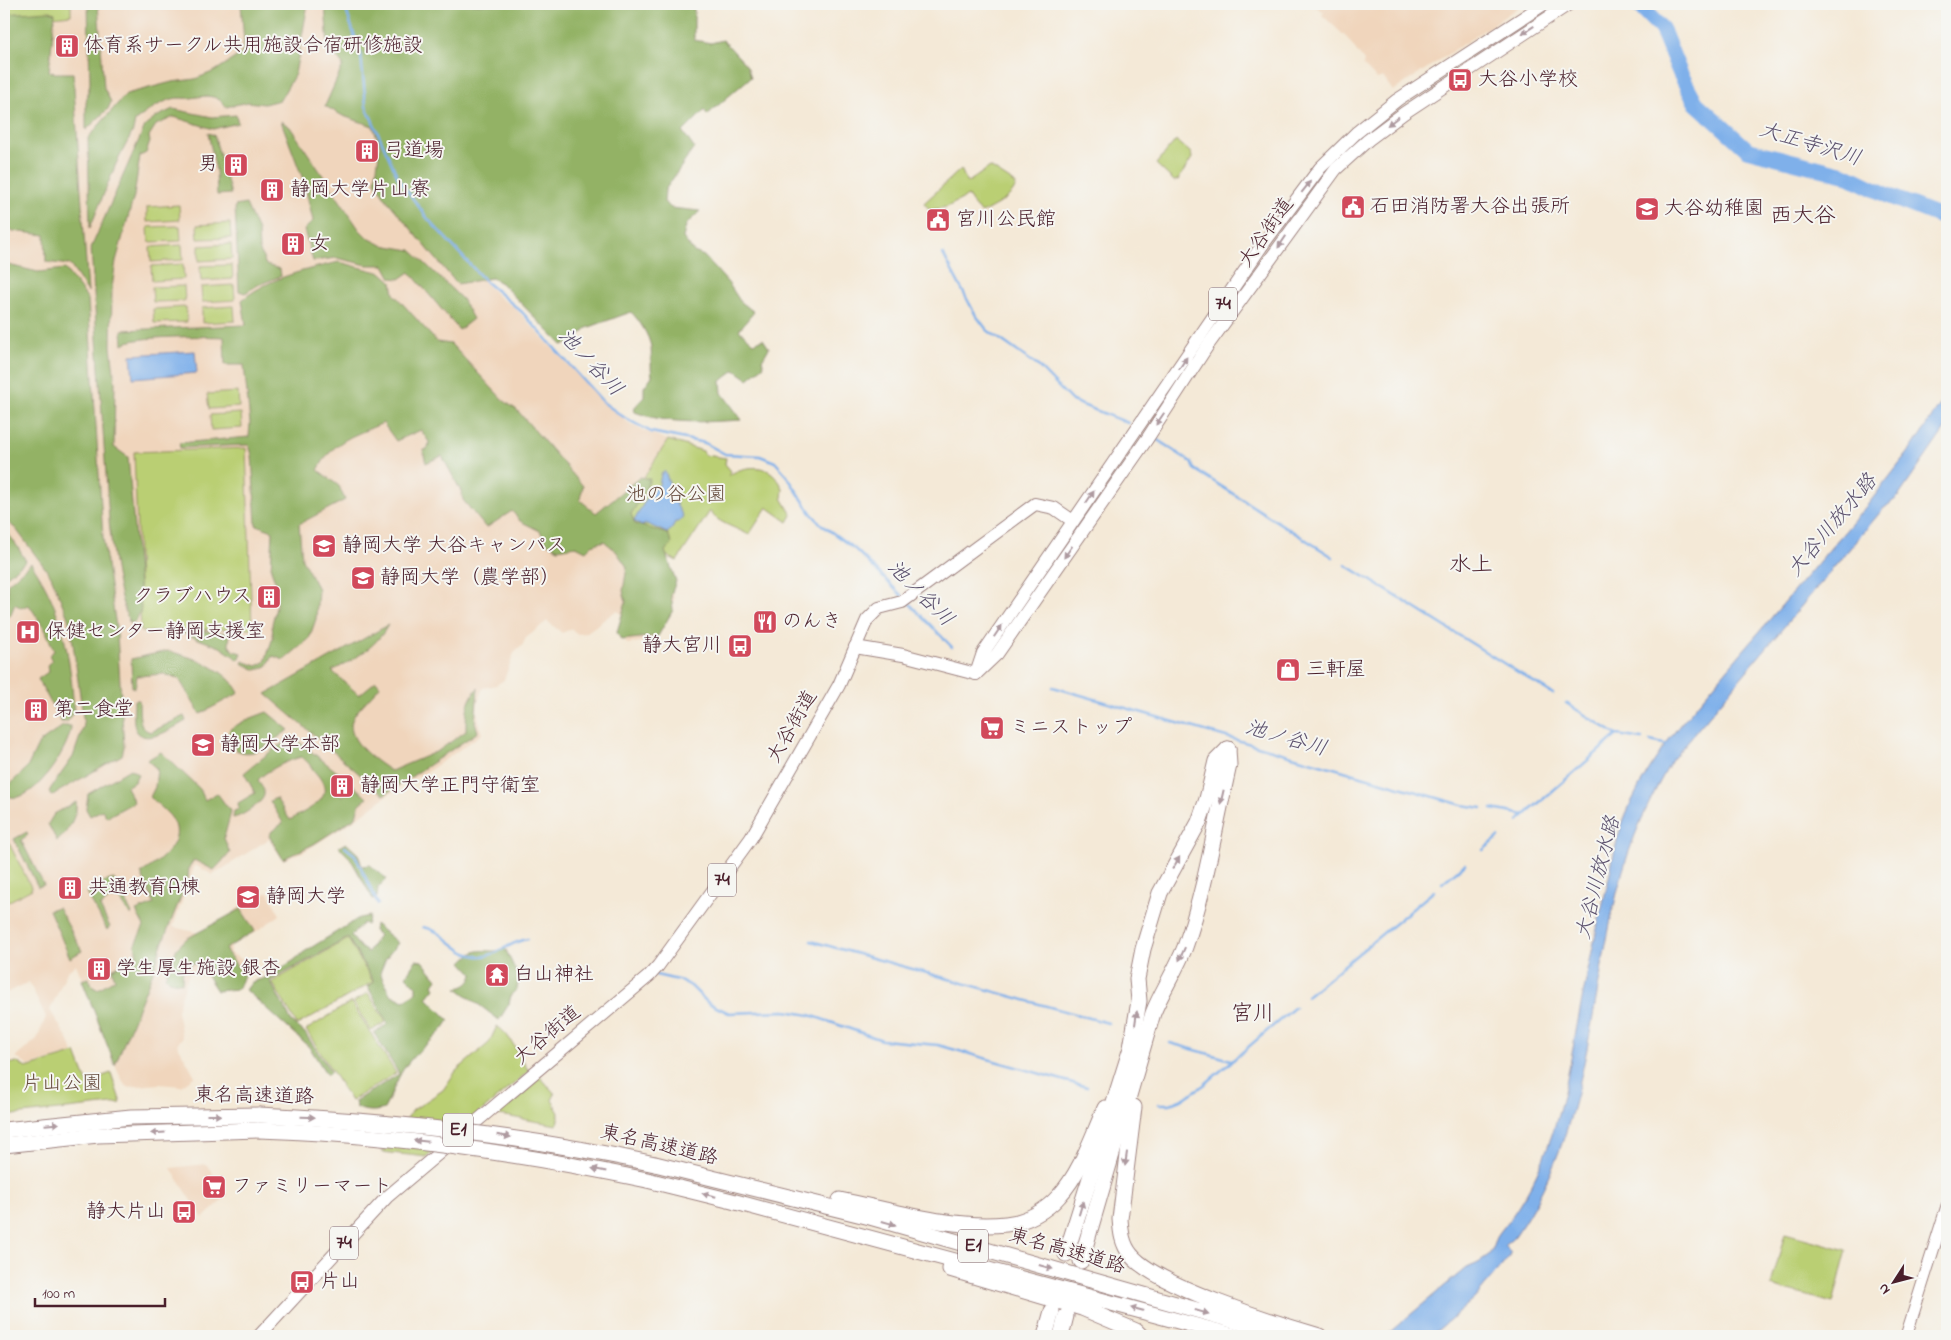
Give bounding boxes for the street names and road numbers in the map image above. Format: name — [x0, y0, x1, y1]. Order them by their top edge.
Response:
street label: 大谷街道 — [1232, 192, 1302, 274]
road number: 74 — [1209, 288, 1237, 320]
street label: 大谷街道 — [760, 685, 826, 769]
road number: 74 — [708, 864, 736, 896]
street label: 大谷街道 — [508, 999, 588, 1073]
street label: 東名高速道路 — [194, 1081, 314, 1113]
road number: E1 — [443, 1114, 473, 1146]
street label: 東名高速道路 — [597, 1118, 721, 1174]
street label: 東名高速道路 — [1005, 1222, 1129, 1282]
road number: 74 — [330, 1226, 358, 1260]
road number: E1 — [958, 1230, 988, 1262]

